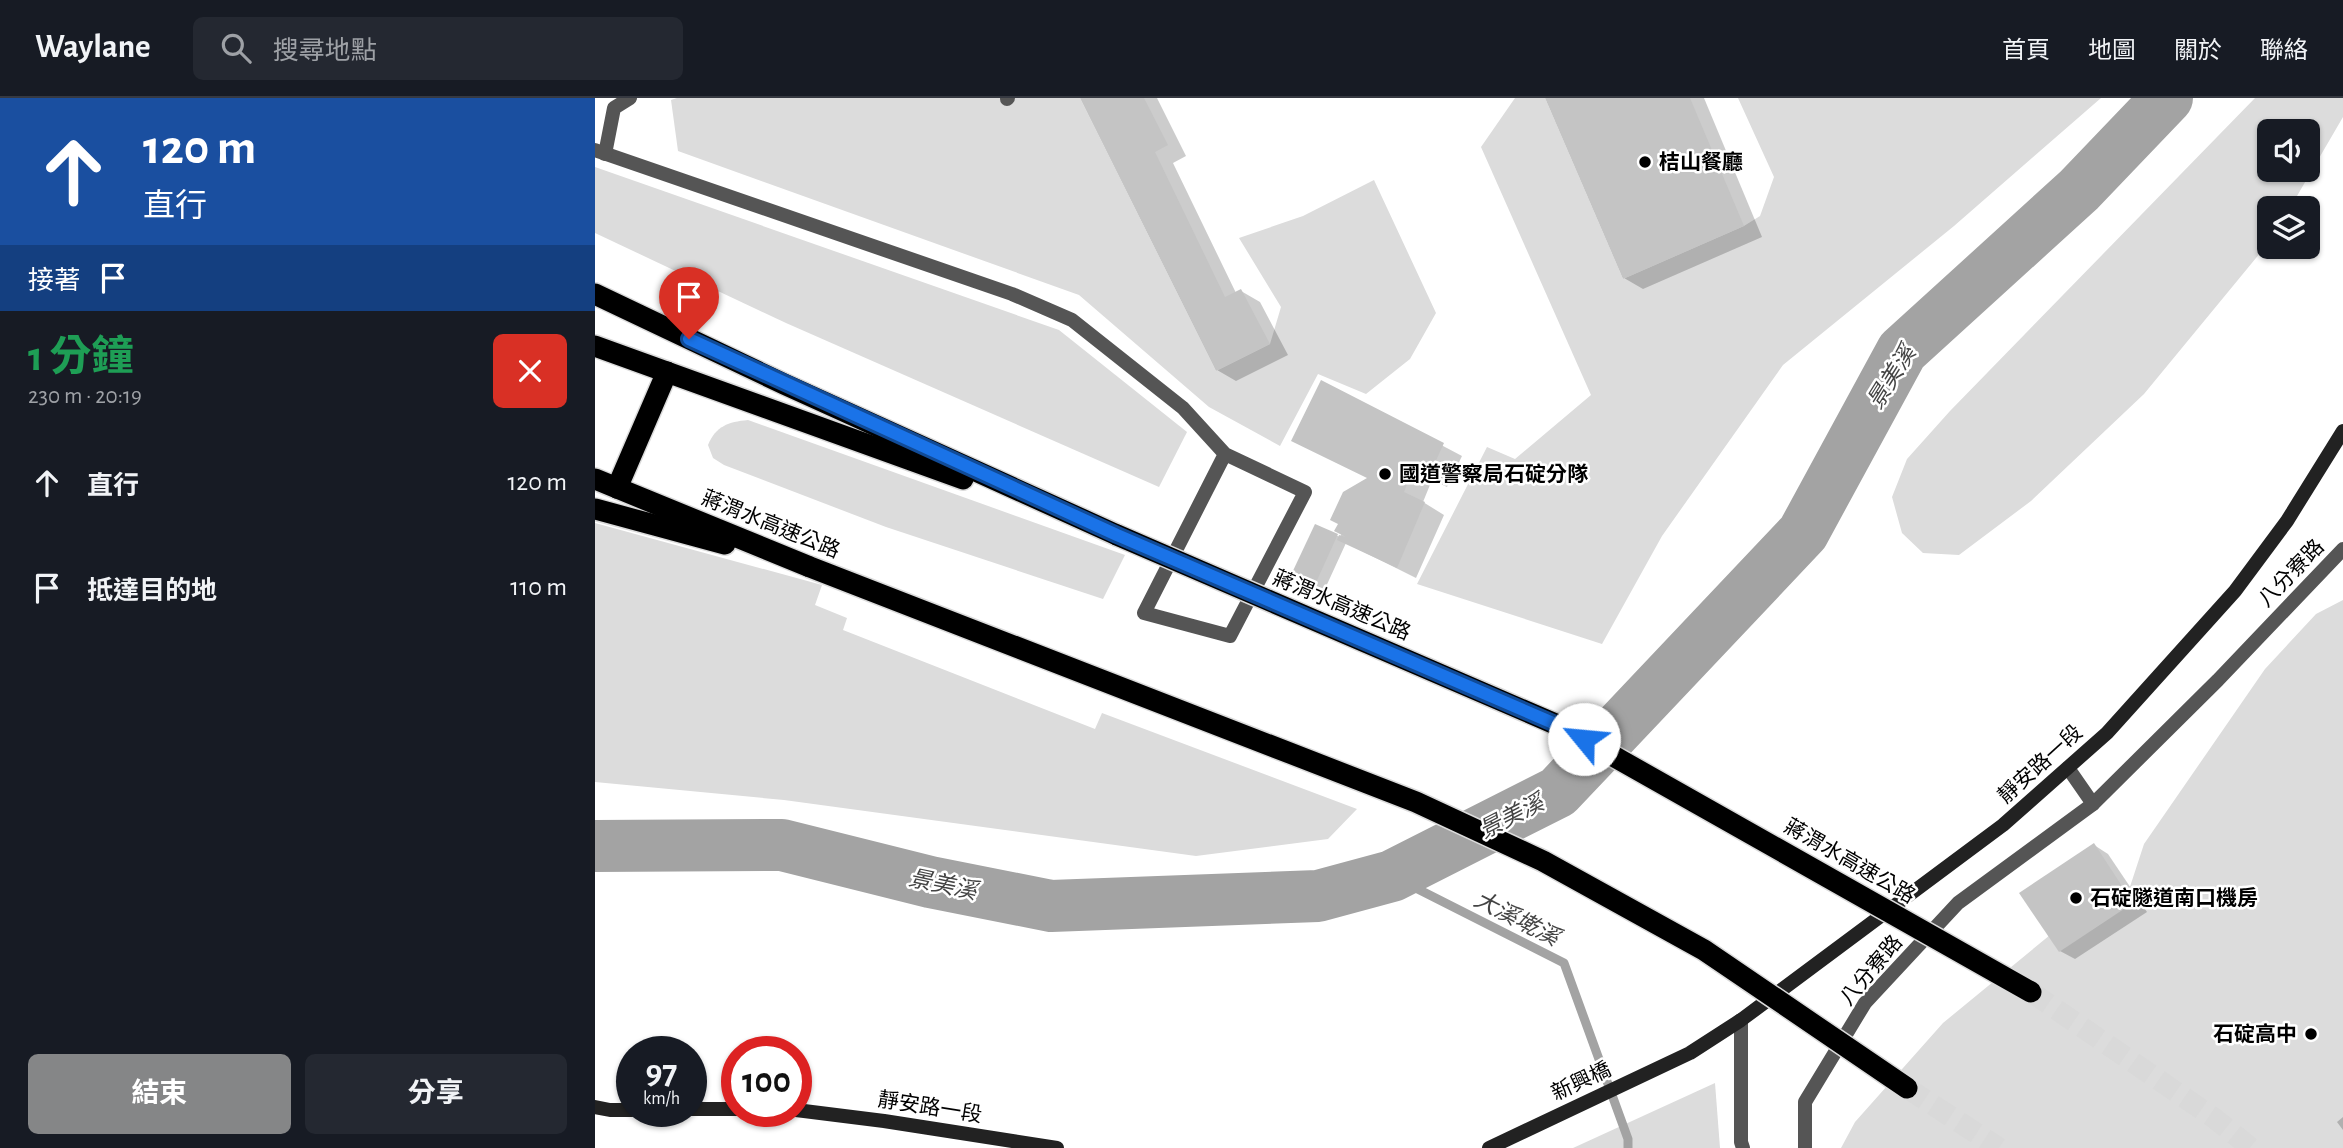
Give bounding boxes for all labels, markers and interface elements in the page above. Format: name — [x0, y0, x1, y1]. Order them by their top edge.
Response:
search box — [193, 17, 683, 80]
icon: search — [217, 29, 255, 67]
text: Waylane — [35, 31, 151, 64]
text: 搜尋地點 — [273, 38, 377, 64]
text: 首頁 — [2002, 39, 2050, 63]
text: 地圖 — [2088, 39, 2136, 63]
text: 關於 — [2174, 39, 2222, 63]
text: 聯絡 — [2260, 39, 2308, 63]
map controls — [2257, 119, 2320, 259]
button: sound — [2257, 119, 2320, 182]
text: 120 m — [143, 124, 256, 173]
icon: ahead — [28, 126, 119, 217]
place label: 桔山餐廳 — [1659, 151, 1743, 173]
marker: 桔山餐廳 — [1637, 154, 1653, 170]
text: 直行 — [143, 190, 207, 222]
button: layers — [2257, 196, 2320, 259]
icon: arrive — [94, 259, 132, 297]
pin — [659, 267, 719, 339]
text: 接著 — [28, 268, 80, 294]
icon: arrive — [670, 278, 708, 316]
button: close — [493, 334, 567, 408]
text: 1 分鐘 — [28, 336, 133, 378]
water label: 景美溪 — [1863, 339, 1922, 413]
text: 230 m · 20:19 — [28, 385, 142, 408]
place label: 國道警察局石碇分隊 — [1399, 463, 1589, 485]
icon: ahead — [28, 464, 66, 502]
marker: 國道警察局石碇分隊 — [1377, 466, 1393, 482]
text: 120 m — [507, 469, 567, 495]
text: 直行 — [87, 473, 139, 499]
street label: 蔣渭水高速公路 — [699, 486, 843, 562]
street label: 八分寮路 — [2254, 535, 2328, 611]
street label: 蔣渭水高速公路 — [1270, 566, 1414, 644]
icon: arrive — [28, 569, 66, 607]
text: 110 m — [510, 574, 567, 600]
text: 抵達目的地 — [87, 578, 217, 604]
position arrow — [1547, 702, 1621, 776]
street label: 靜安路一段 — [1994, 721, 2086, 807]
water label: 景美溪 — [1475, 788, 1550, 843]
street label: 蔣渭水高速公路 — [1781, 815, 1919, 907]
water label: 景美溪 — [907, 865, 982, 905]
water label: 大溪墘溪 — [1470, 886, 1566, 952]
place label: 石碇隧道南口機房 — [2090, 887, 2258, 909]
marker: 石碇隧道南口機房 — [2068, 890, 2084, 906]
street label: 八分寮路 — [1836, 931, 1906, 1009]
place label: 石碇高中 — [2213, 1023, 2297, 1045]
marker: 石碇高中 — [2303, 1026, 2319, 1042]
speed limit sign: 100 — [721, 1036, 812, 1127]
button: 結束 — [28, 1054, 291, 1134]
button: 分享 — [305, 1054, 567, 1134]
text: 97 — [645, 1055, 678, 1090]
street label: 新興橋 — [1548, 1058, 1614, 1104]
street label: 靜安路一段 — [876, 1088, 984, 1126]
text: km/h — [643, 1090, 680, 1108]

